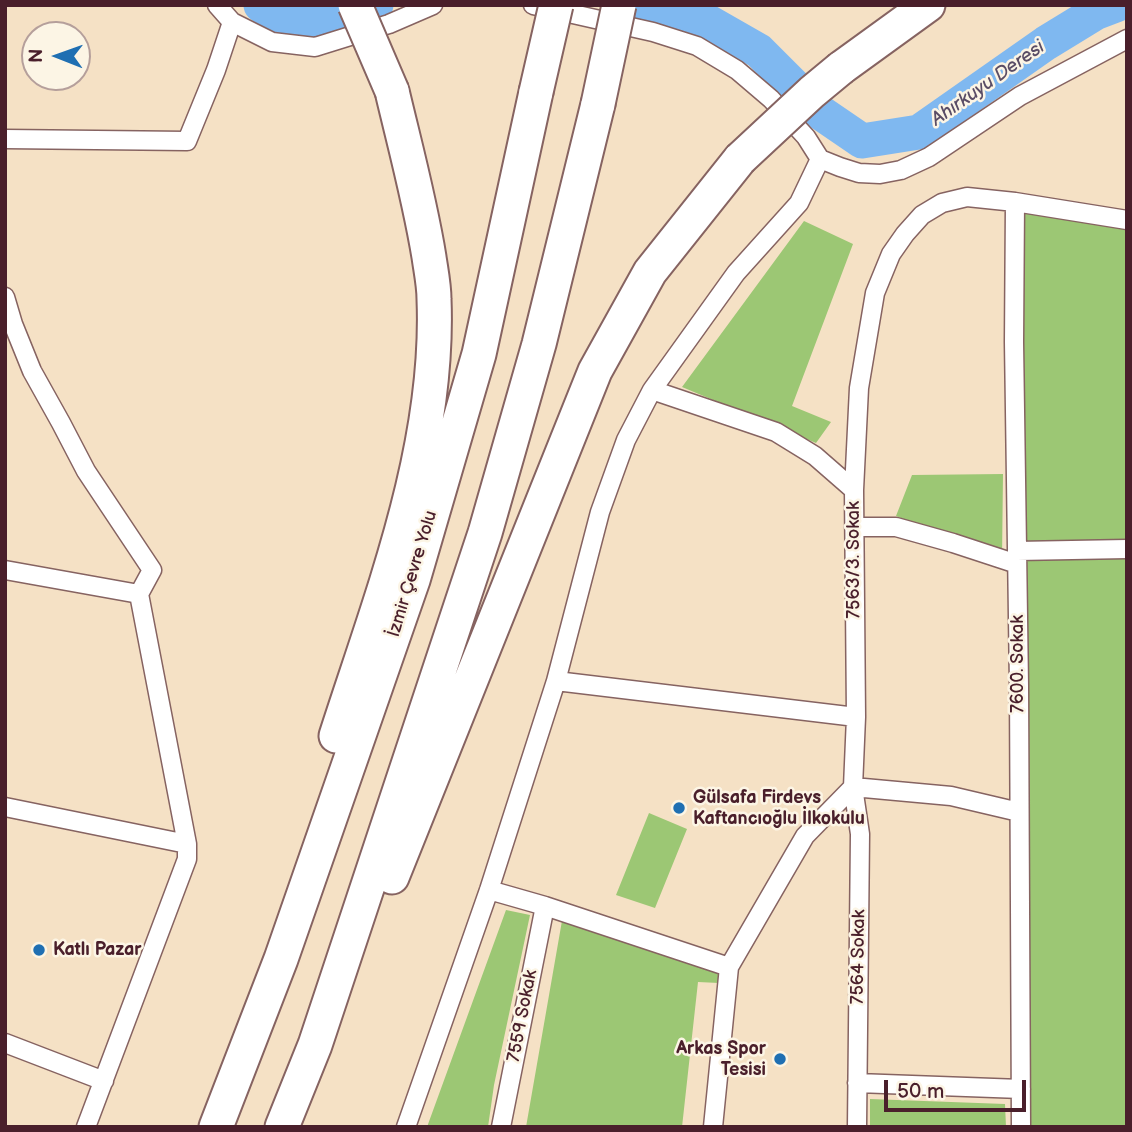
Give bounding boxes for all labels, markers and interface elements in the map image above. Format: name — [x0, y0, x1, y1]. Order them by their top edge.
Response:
north arrow — [21, 21, 91, 91]
water label: Ahırkuyu Deresi — [927, 36, 1049, 132]
text: N — [25, 48, 48, 63]
street label: 7563/3. Sokak — [843, 501, 865, 619]
street label: İzmir Çevre Yolu — [383, 508, 443, 640]
street label: 7600. Sokak — [1007, 615, 1029, 713]
place label: Gülsafa Firdevs Kaftancıoğlu İlkokulu — [693, 787, 865, 830]
marker: Gülsafa Firdevs Kaftancıoğlu İlkokulu — [671, 800, 687, 816]
street label: 7564 Sokak — [847, 910, 871, 1004]
place label: Katlı Pazar — [53, 939, 141, 961]
marker: Katlı Pazar — [31, 942, 47, 958]
street label: 7559 Sokak — [503, 968, 543, 1064]
place label: Arkas Spor Tesisi — [676, 1038, 766, 1080]
marker: Arkas Spor Tesisi — [772, 1051, 788, 1067]
scale bar — [887, 1066, 1029, 1110]
text: 50 m — [897, 1079, 944, 1104]

